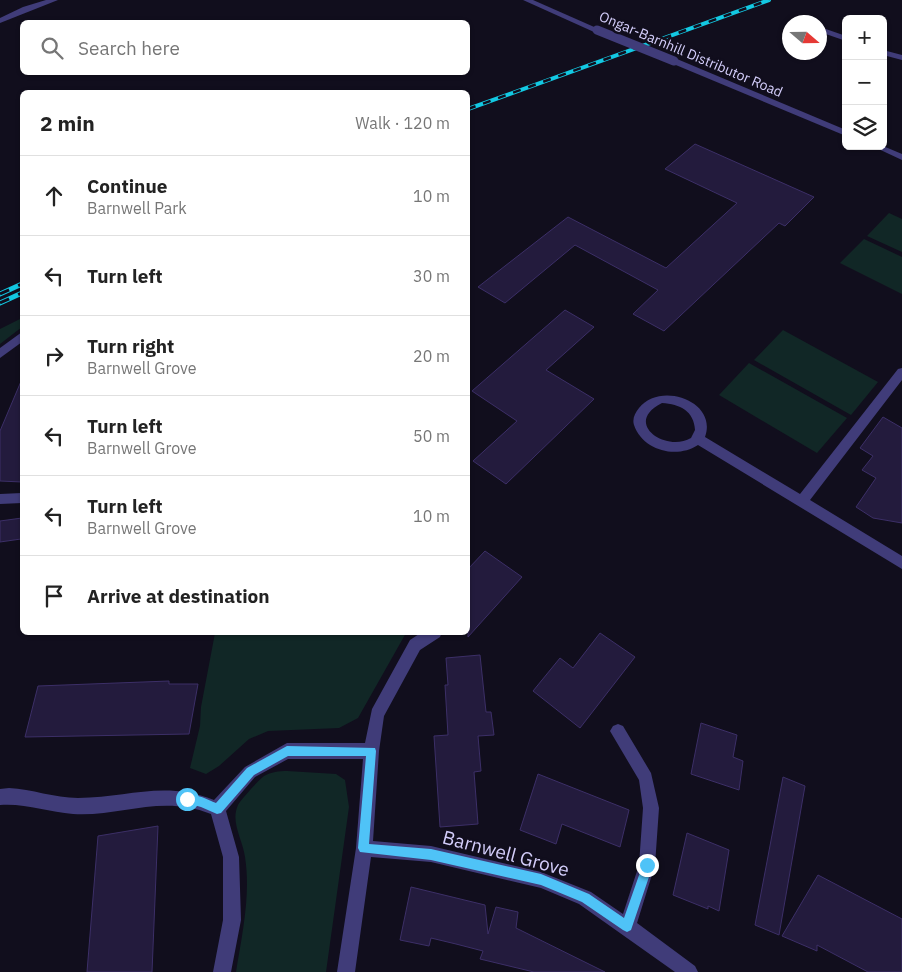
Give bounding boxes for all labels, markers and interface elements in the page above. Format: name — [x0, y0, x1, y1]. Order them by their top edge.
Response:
street label: Ongar-Barnhill Distributor Road — [596, 7, 786, 101]
north arrow — [782, 15, 827, 60]
map controls — [842, 15, 887, 150]
button: + — [842, 15, 887, 60]
search box — [20, 20, 470, 75]
icon: search — [38, 34, 66, 62]
text: Search here — [78, 36, 180, 60]
button: − — [842, 60, 887, 105]
button: layers — [842, 105, 887, 150]
text: 2 min — [40, 109, 95, 137]
text: Walk · 120 m — [355, 113, 450, 133]
text: Continue — [87, 174, 167, 198]
icon: ahead — [40, 182, 68, 210]
text: 10 m — [413, 186, 450, 206]
text: Barnwell Park — [87, 198, 187, 218]
icon: left — [40, 262, 68, 290]
text: Turn left — [87, 264, 163, 288]
text: 30 m — [413, 266, 450, 286]
text: Turn right — [87, 334, 174, 358]
icon: right — [40, 342, 68, 370]
text: 20 m — [413, 346, 450, 366]
text: Barnwell Grove — [87, 358, 197, 378]
text: Turn left — [87, 414, 163, 438]
icon: left — [40, 422, 68, 450]
text: 50 m — [413, 426, 450, 446]
text: Barnwell Grove — [87, 438, 197, 458]
text: Turn left — [87, 494, 163, 518]
icon: left — [40, 502, 68, 530]
text: 10 m — [413, 506, 450, 526]
text: Barnwell Grove — [87, 518, 197, 538]
icon: arrive — [40, 582, 68, 610]
text: Arrive at destination — [87, 584, 270, 608]
route start — [176, 788, 199, 811]
street label: Barnwell Grove — [440, 825, 572, 881]
route end — [636, 854, 659, 877]

